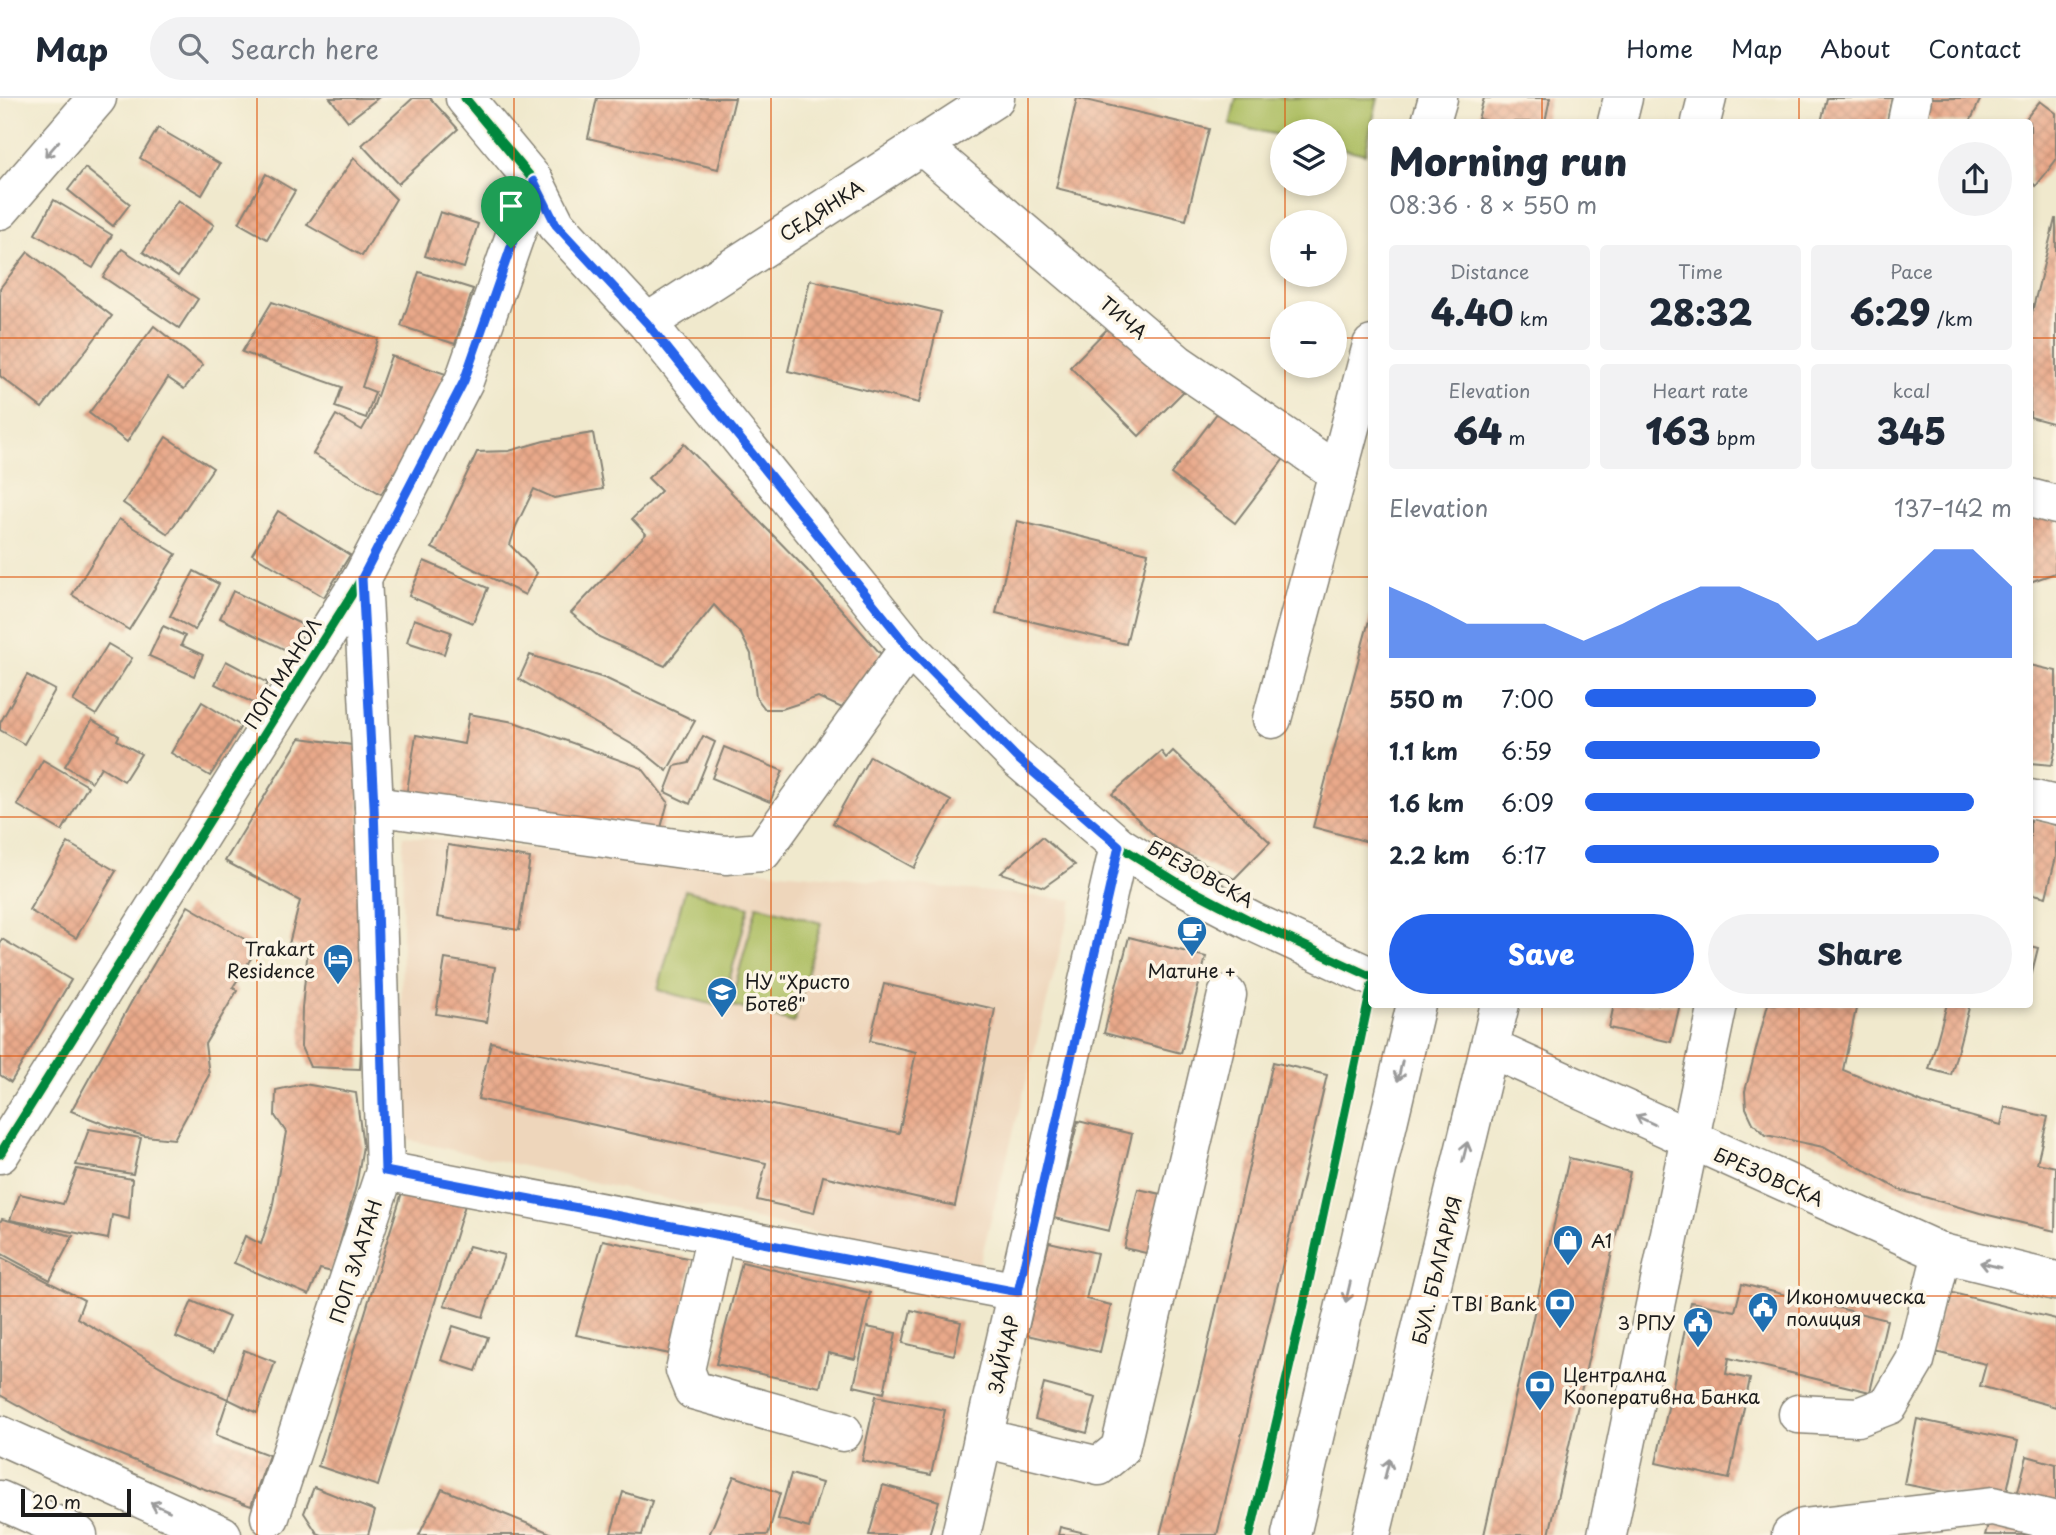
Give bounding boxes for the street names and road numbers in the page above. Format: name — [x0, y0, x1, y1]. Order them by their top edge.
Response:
street label: СЕДЯНКА — [774, 172, 868, 248]
street label: ТИЧА — [1094, 289, 1154, 345]
street label: ПОП МАНОЛ — [237, 612, 327, 734]
street label: БРЕЗОВСКА — [1143, 832, 1259, 914]
street label: БРЕЗОВСКА — [1710, 1139, 1828, 1213]
street label: БУЛ. БЪЛГАРИЯ — [1404, 1193, 1468, 1347]
street label: ПОП ЗЛАТАН — [322, 1196, 388, 1326]
street label: ЗАЙЧАР — [980, 1312, 1026, 1396]

